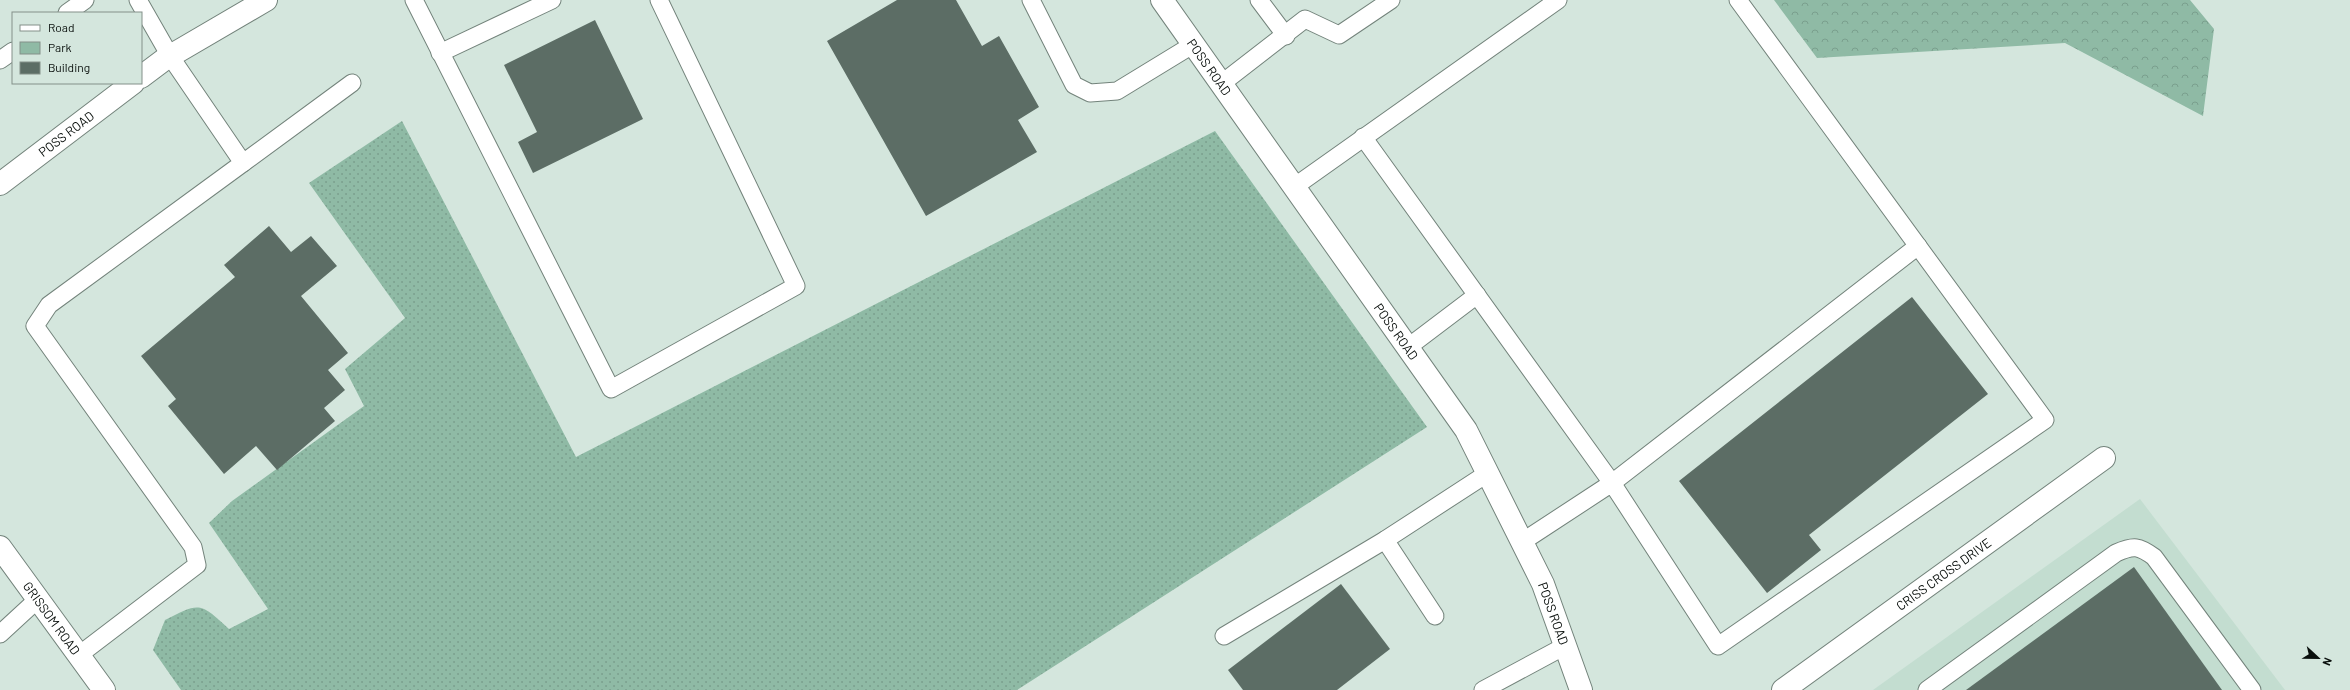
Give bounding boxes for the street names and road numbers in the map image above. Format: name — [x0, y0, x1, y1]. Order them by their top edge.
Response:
street label: POSS ROAD — [1184, 36, 1235, 98]
street label: POSS ROAD — [35, 108, 97, 160]
street label: POSS ROAD — [1371, 300, 1422, 363]
street label: CRISS CROSS DRIVE — [1893, 534, 1994, 614]
street label: GRISSOM ROAD — [20, 578, 84, 658]
street label: POSS ROAD — [1535, 580, 1572, 647]

